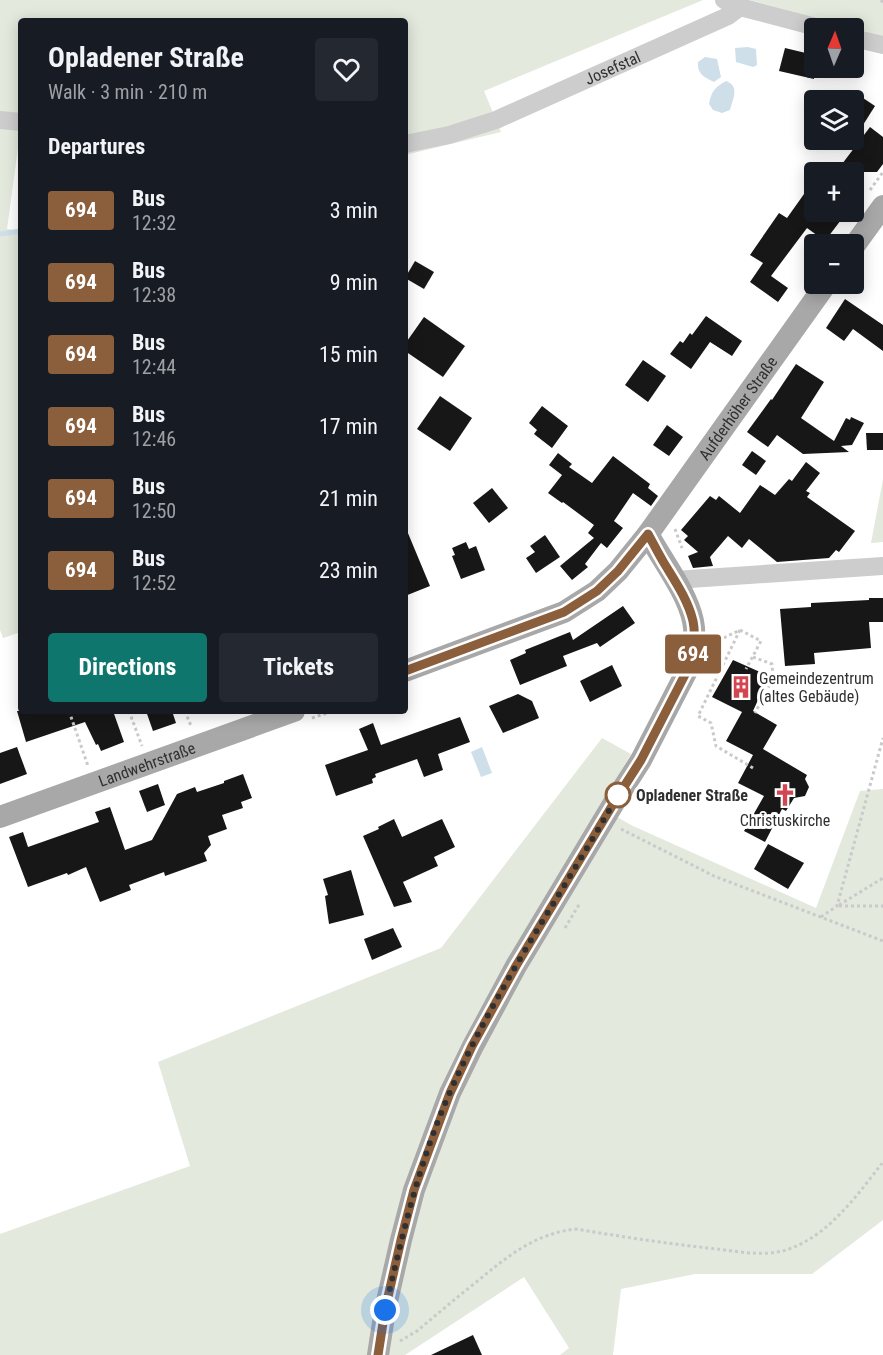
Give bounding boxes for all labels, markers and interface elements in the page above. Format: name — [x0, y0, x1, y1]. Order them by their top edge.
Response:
north arrow — [804, 18, 864, 78]
map controls — [804, 18, 864, 294]
button: heart — [315, 38, 378, 101]
text: Opladener Straße — [48, 41, 244, 74]
street label: Josefstal — [582, 47, 643, 88]
text: Walk · 3 min · 210 m — [48, 80, 207, 104]
button: layers — [804, 90, 864, 150]
text: Departures — [48, 134, 145, 159]
button: + — [804, 162, 864, 222]
text: Bus — [132, 186, 165, 211]
text: 694 — [65, 198, 97, 222]
text: 3 min — [330, 198, 378, 223]
text: 12:32 — [132, 211, 176, 235]
button: − — [804, 234, 864, 294]
text: Bus — [132, 258, 165, 283]
text: 694 — [65, 270, 97, 294]
text: 9 min — [330, 270, 378, 295]
text: 12:38 — [132, 283, 176, 307]
text: Bus — [132, 330, 165, 355]
text: 694 — [65, 342, 97, 366]
text: 15 min — [319, 342, 378, 367]
street label: Aufderhöher Straße — [694, 353, 781, 464]
text: 12:44 — [132, 355, 176, 379]
text: Bus — [132, 402, 165, 427]
text: 694 — [65, 414, 97, 438]
text: 17 min — [319, 414, 378, 439]
text: 12:46 — [132, 427, 176, 451]
text: Bus — [132, 474, 165, 499]
text: 694 — [65, 486, 97, 510]
text: 21 min — [319, 486, 378, 511]
text: 12:50 — [132, 499, 176, 523]
text: Bus — [132, 546, 165, 571]
text: 694 — [65, 558, 97, 582]
text: 23 min — [319, 558, 378, 583]
text: 12:52 — [132, 571, 176, 595]
button: Directions — [48, 633, 207, 702]
button: Tickets — [219, 633, 378, 702]
line badge: 694 — [658, 634, 728, 674]
text: 694 — [677, 642, 709, 666]
place label: Gemeindezentrum (altes Gebäude) — [759, 669, 874, 706]
building icon: Gemeindezentrum (altes Gebäude) — [728, 674, 754, 700]
street label: Landwehrstraße — [96, 738, 198, 790]
marker: Opladener Straße — [605, 782, 631, 808]
church icon: Christuskirche — [772, 782, 798, 808]
place label: Opladener Straße — [636, 786, 748, 805]
place label: Christuskirche — [740, 811, 830, 830]
your location — [370, 1295, 400, 1325]

